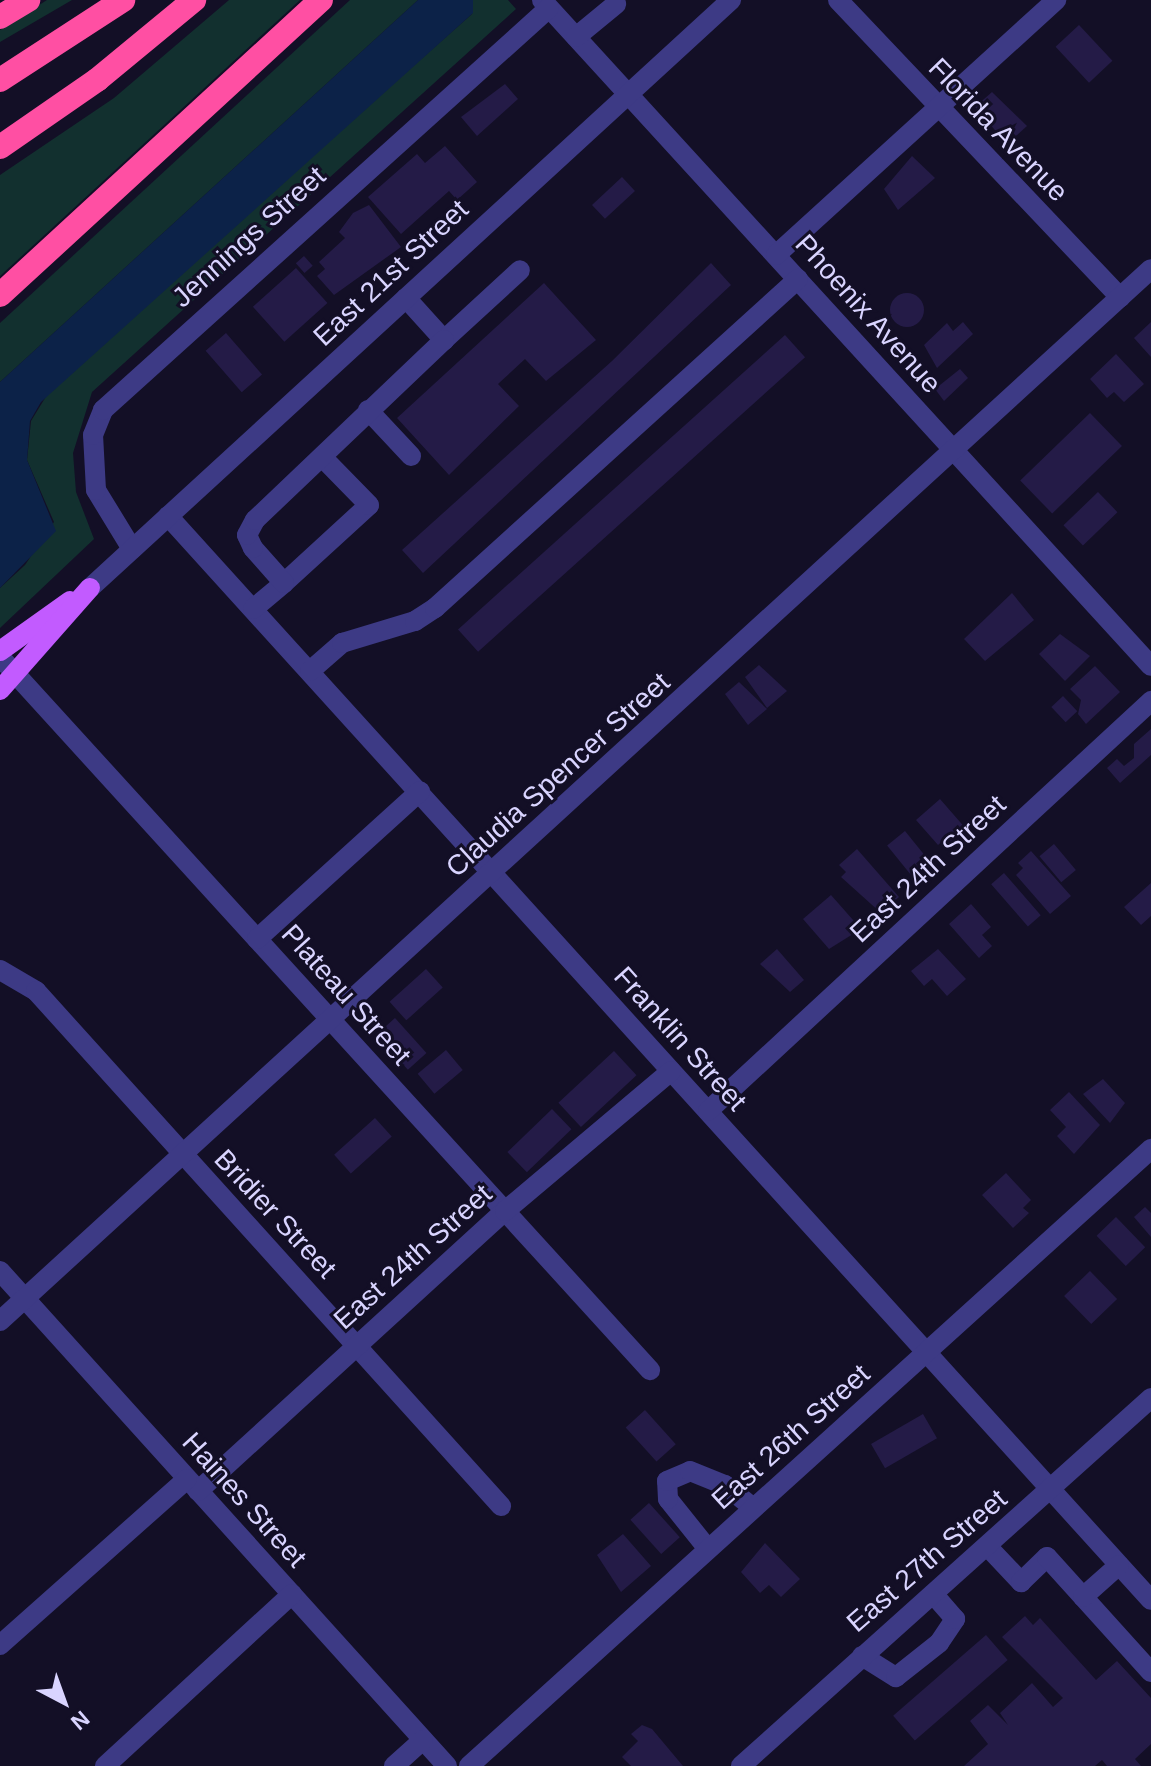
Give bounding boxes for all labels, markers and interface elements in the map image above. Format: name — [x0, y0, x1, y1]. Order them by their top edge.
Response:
street label: Florida Avenue — [921, 51, 1075, 209]
street label: Jennings Street — [165, 159, 333, 315]
street label: East 21st Street — [307, 193, 475, 353]
street label: Phoenix Avenue — [787, 227, 949, 401]
street label: Claudia Spencer Street — [439, 666, 677, 884]
street label: East 24th Street — [843, 788, 1013, 950]
street label: Plateau Street — [274, 918, 418, 1072]
street label: Franklin Street — [607, 960, 753, 1118]
street label: Bridier Street — [207, 1143, 343, 1285]
street label: East 24th Street — [327, 1177, 499, 1337]
street label: East 26th Street — [705, 1357, 877, 1517]
street label: Haines Street — [175, 1426, 313, 1574]
street label: East 27th Street — [840, 1482, 1014, 1640]
north arrow — [24, 1662, 104, 1742]
text: N — [66, 1706, 94, 1735]

